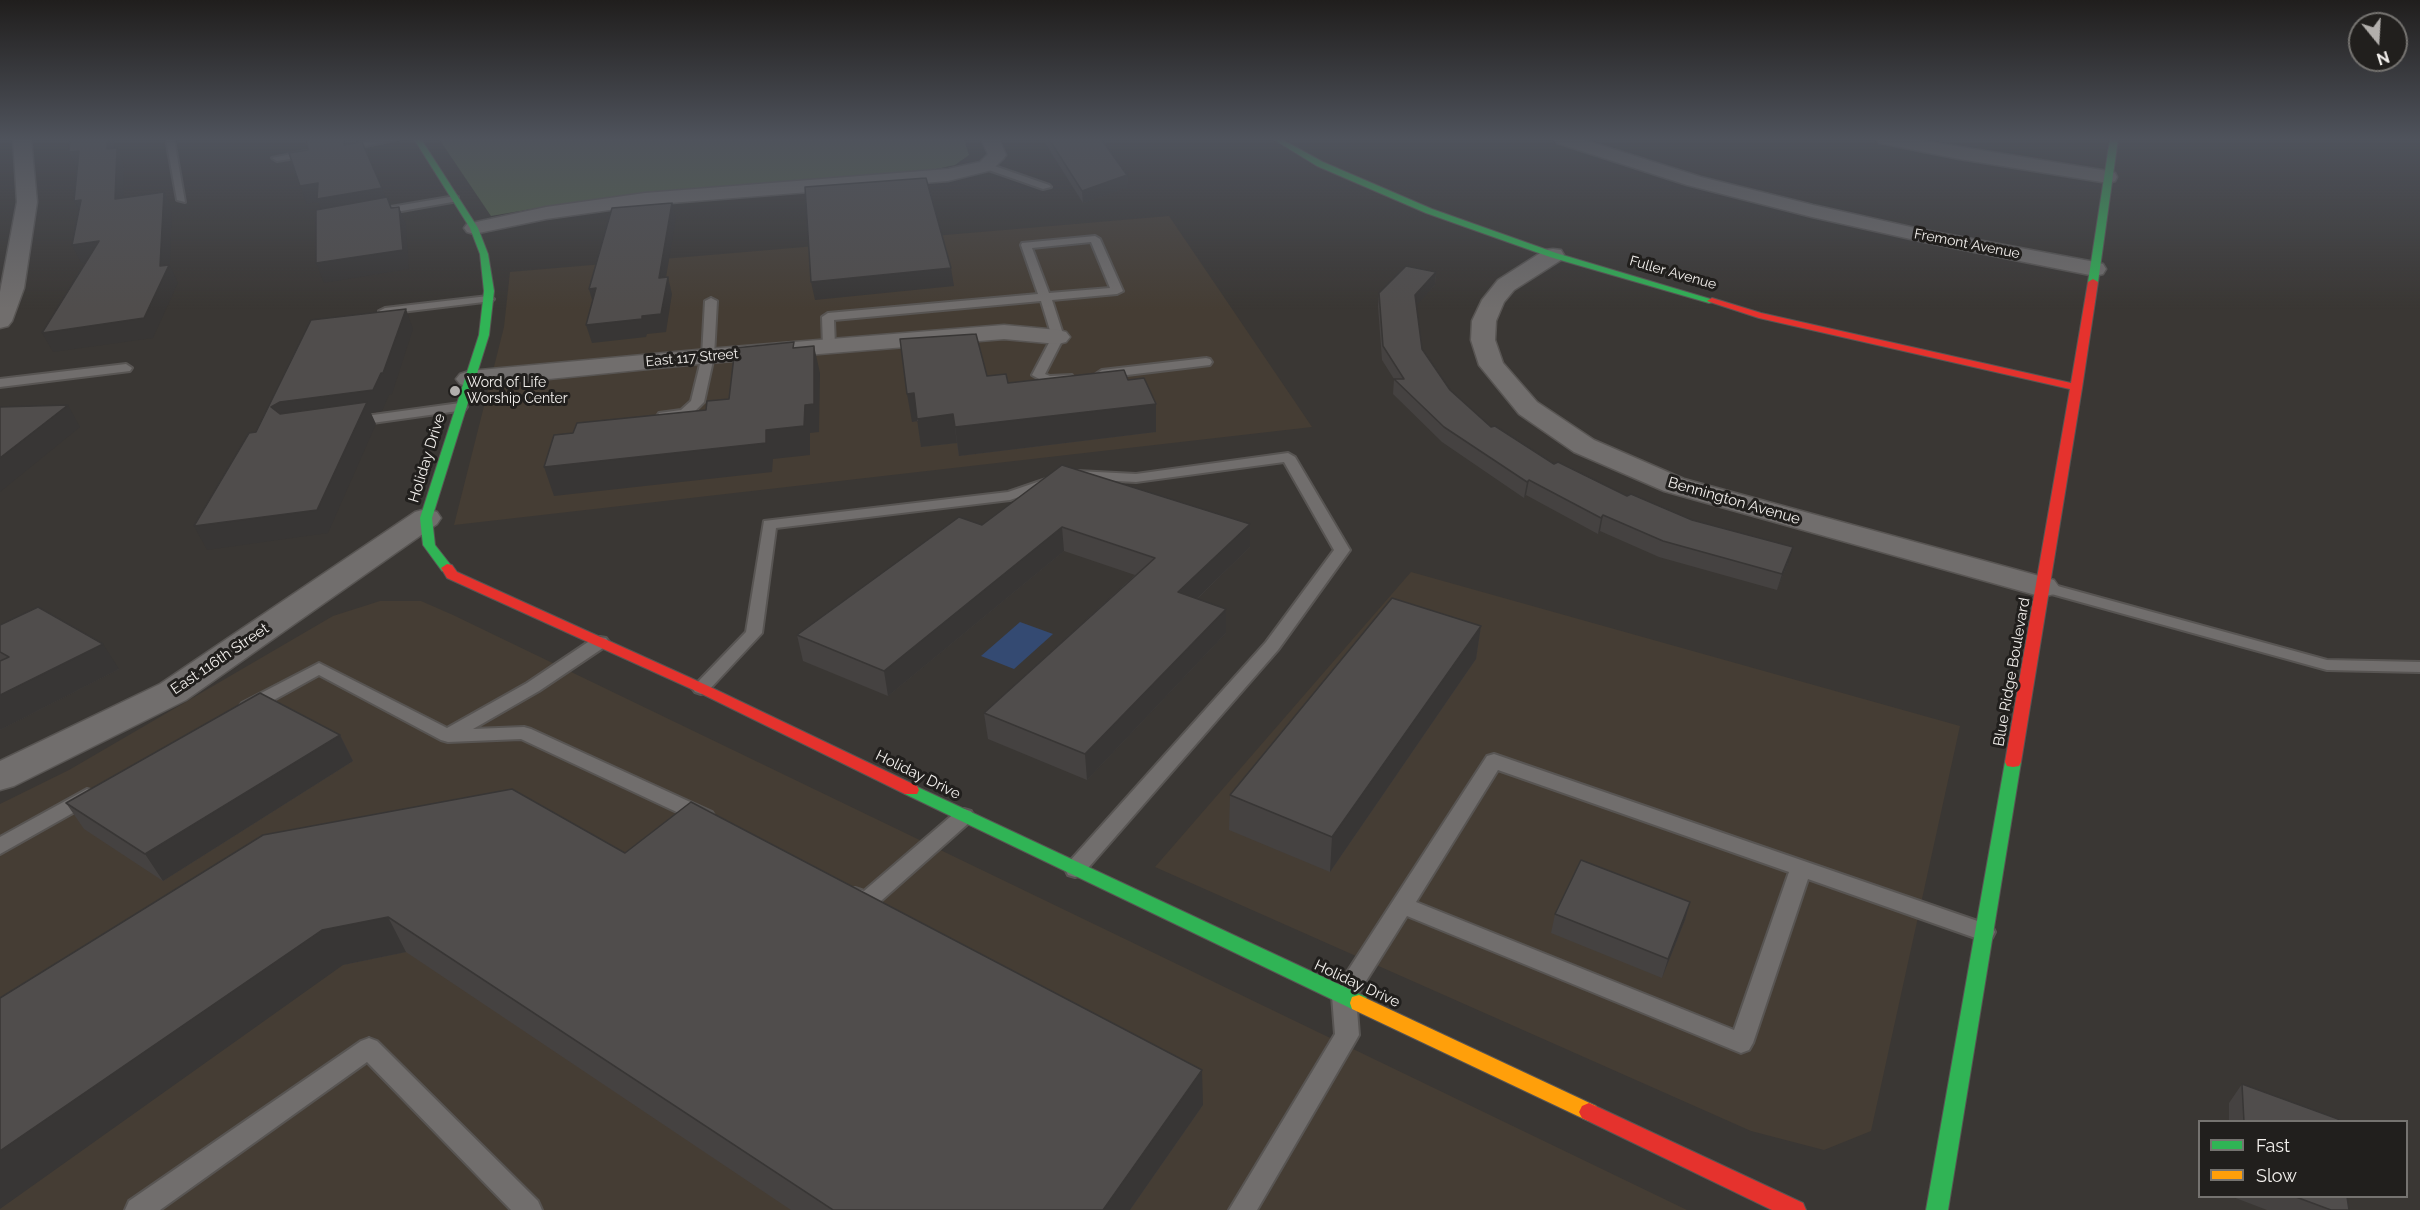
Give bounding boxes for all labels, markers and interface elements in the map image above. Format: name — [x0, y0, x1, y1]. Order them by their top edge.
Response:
north arrow — [2348, 12, 2408, 72]
text: N — [2374, 47, 2392, 69]
street label: Fremont Avenue — [1913, 226, 2021, 262]
street label: Fuller Avenue — [1628, 253, 1718, 293]
street label: East 117 Street — [645, 346, 739, 370]
place label: Word of Life Worship Center — [467, 375, 568, 408]
marker: Word of Life Worship Center — [448, 384, 462, 398]
street label: Holiday Drive — [405, 411, 449, 505]
street label: Bennington Avenue — [1666, 474, 1802, 528]
street label: Blue Ridge Boulevard — [1990, 596, 2034, 748]
street label: East 116th Street — [168, 620, 272, 698]
street label: Holiday Drive — [873, 747, 963, 803]
street label: Holiday Drive — [1311, 956, 1403, 1012]
legend — [2198, 1120, 2408, 1198]
text: Fast — [2256, 1135, 2290, 1156]
text: Slow — [2256, 1165, 2297, 1186]

